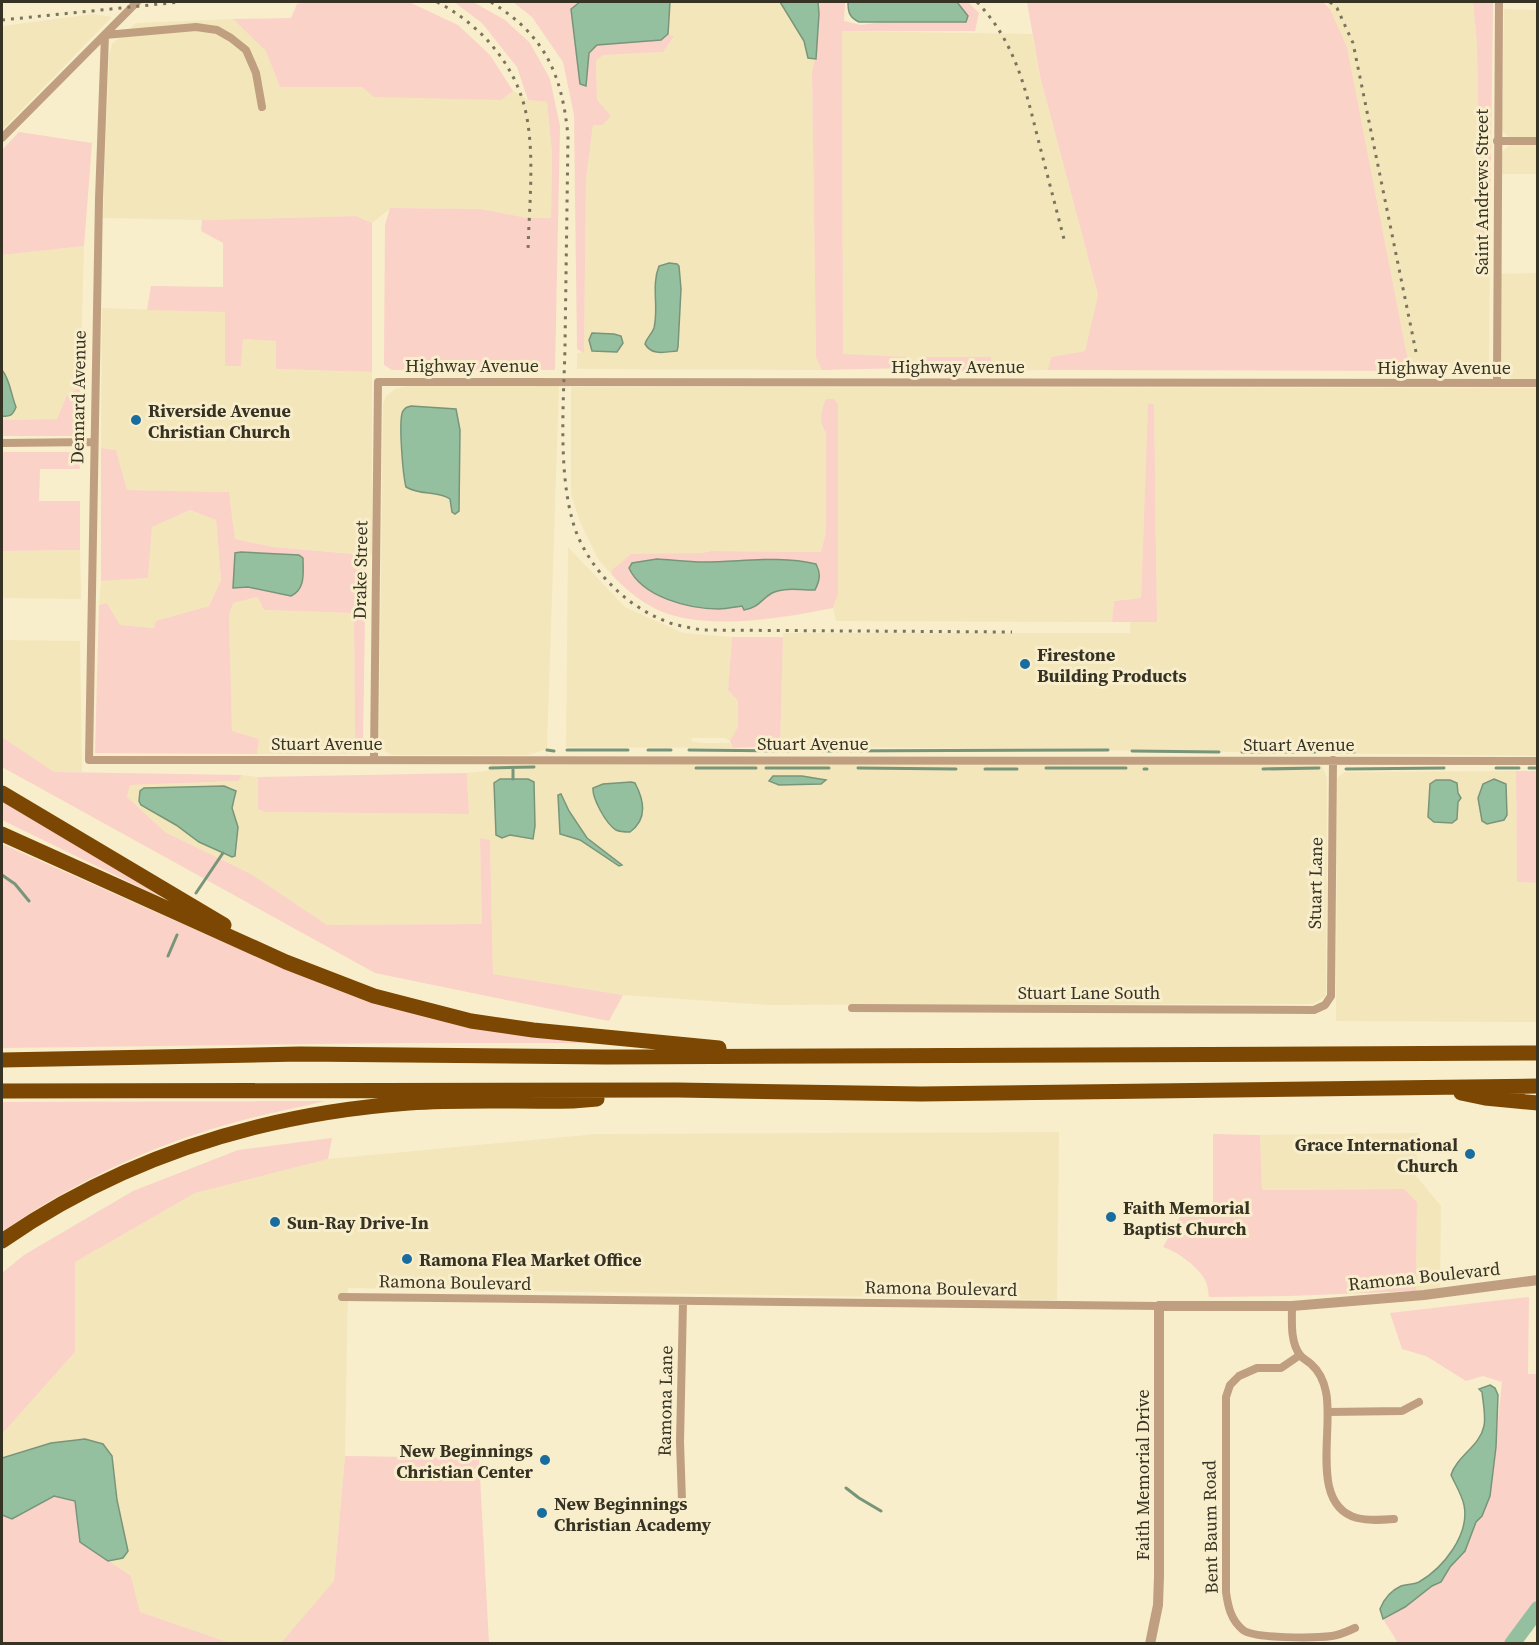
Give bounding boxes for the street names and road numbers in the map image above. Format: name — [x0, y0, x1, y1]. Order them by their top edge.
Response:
street label: Saint Andrews Street — [1469, 109, 1494, 275]
street label: Dennard Avenue — [64, 330, 92, 464]
street label: Highway Avenue — [405, 353, 539, 378]
street label: Highway Avenue — [891, 354, 1025, 379]
street label: Highway Avenue — [1377, 355, 1511, 380]
street label: Drake Street — [347, 520, 373, 620]
street label: Stuart Avenue — [271, 731, 383, 756]
street label: Stuart Avenue — [757, 731, 869, 756]
street label: Stuart Avenue — [1243, 732, 1355, 757]
street label: Stuart Lane — [1302, 837, 1328, 929]
street label: Stuart Lane South — [1018, 980, 1160, 1005]
street label: Ramona Boulevard — [1347, 1256, 1501, 1296]
street label: Ramona Boulevard — [379, 1268, 531, 1296]
street label: Ramona Boulevard — [865, 1274, 1017, 1302]
street label: Ramona Lane — [652, 1345, 678, 1457]
street label: Faith Memorial Drive — [1130, 1389, 1155, 1561]
street label: Bent Baum Road — [1196, 1460, 1224, 1594]

